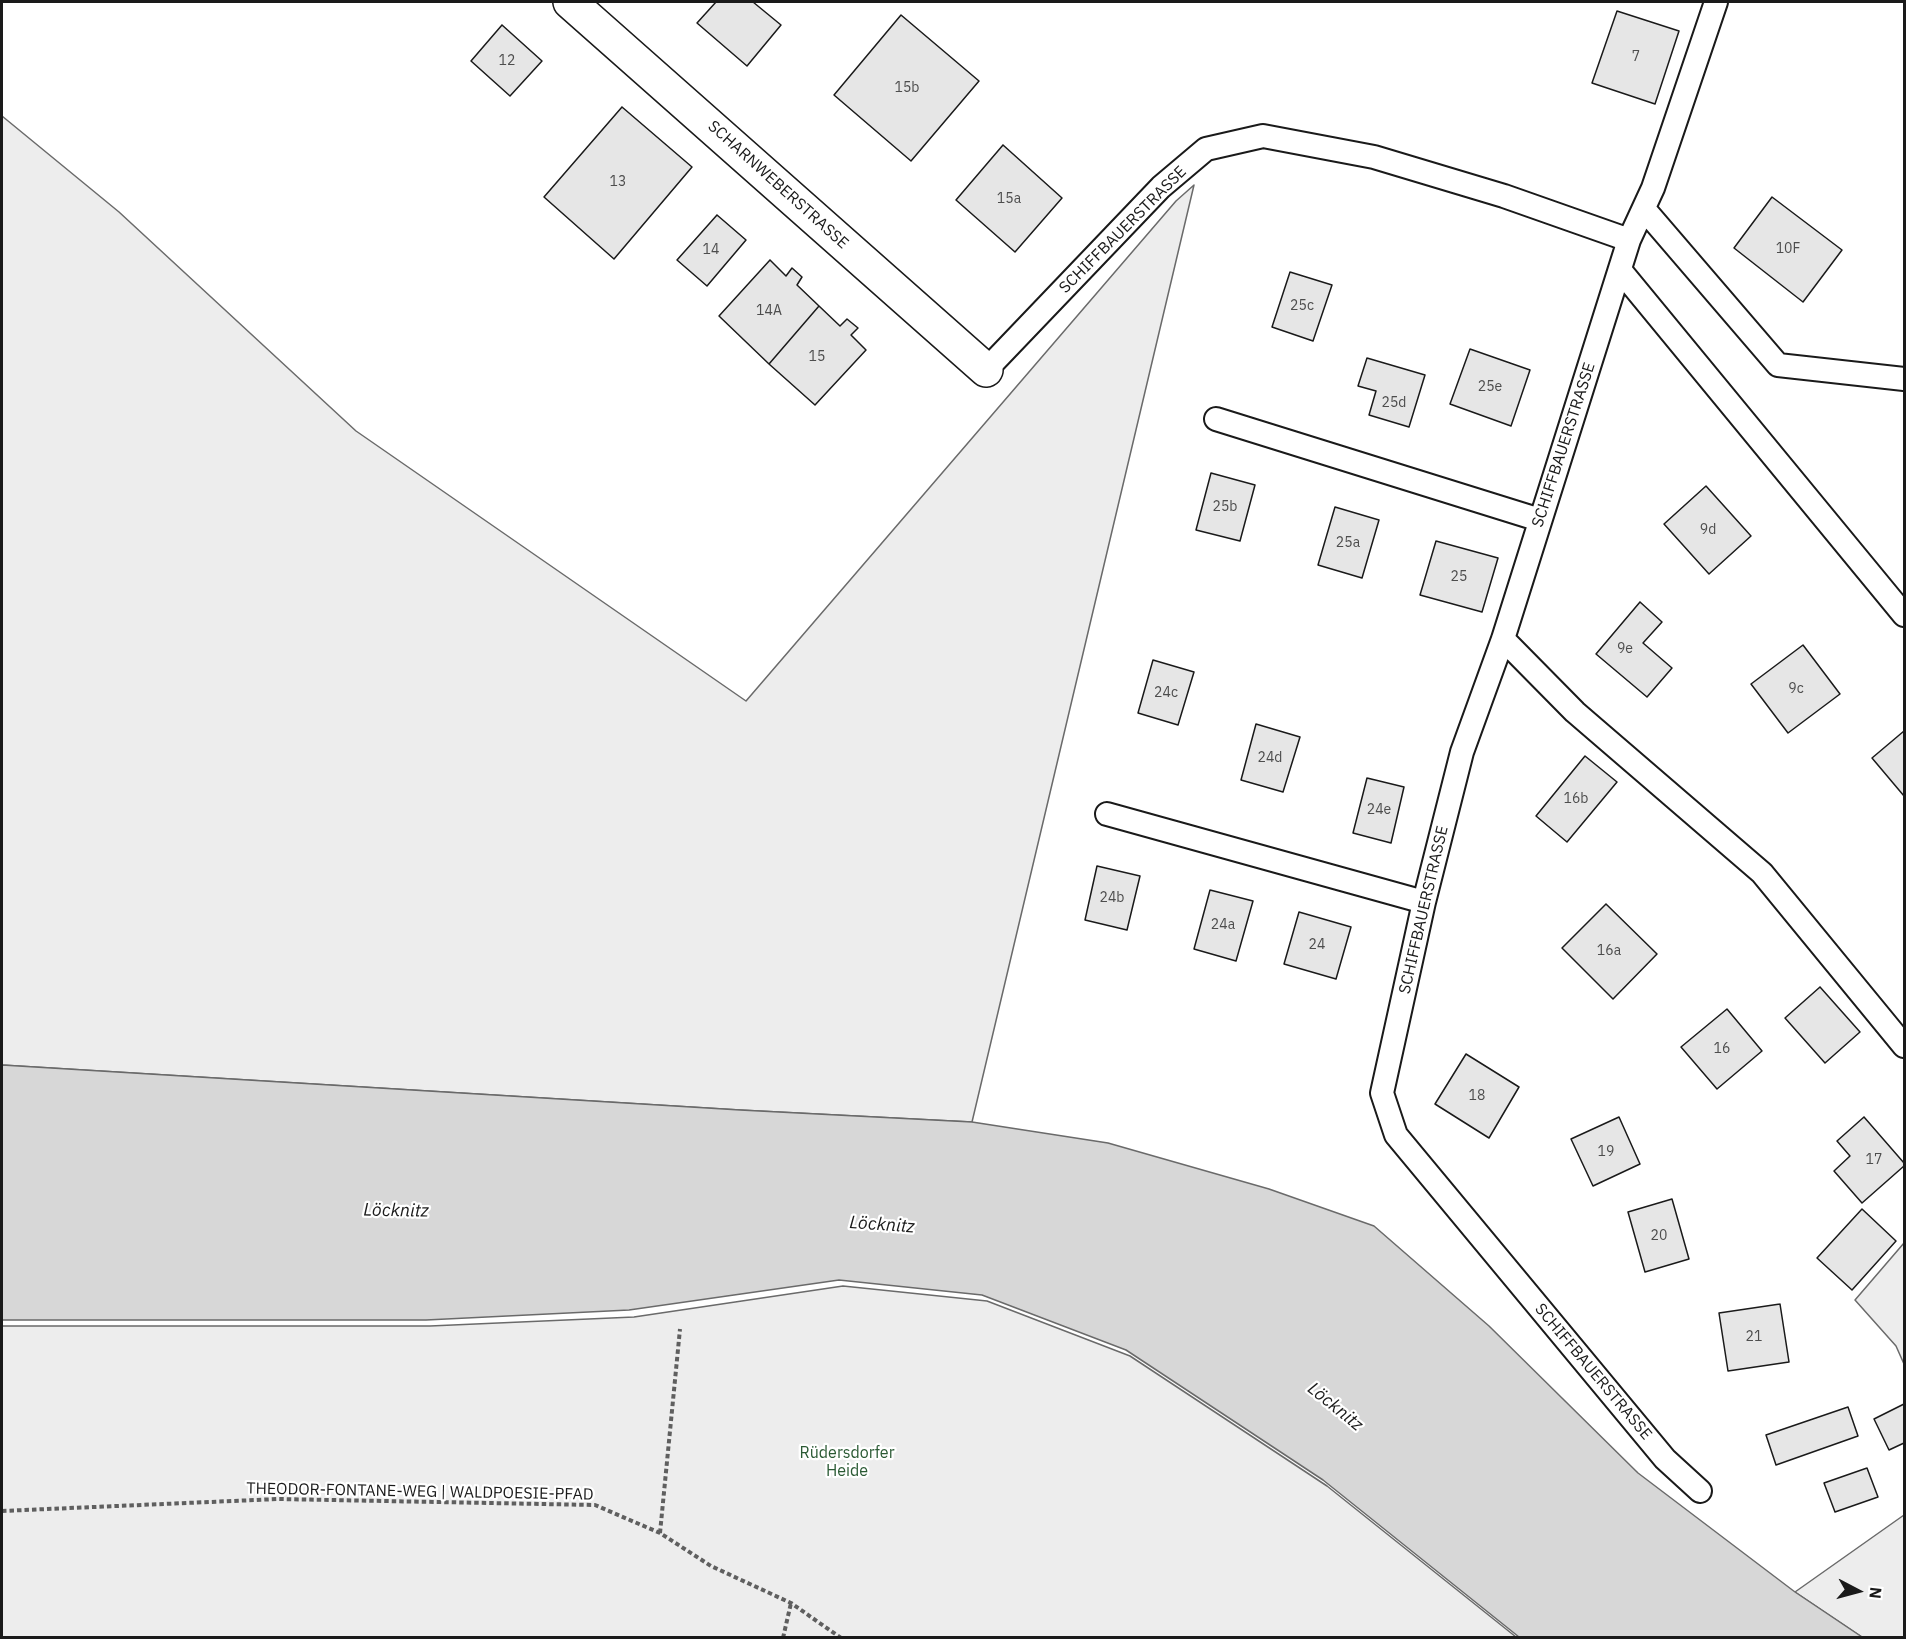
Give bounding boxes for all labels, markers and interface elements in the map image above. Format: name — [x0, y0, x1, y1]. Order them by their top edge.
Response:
house number: 7 — [1632, 49, 1640, 65]
house number: 12 — [499, 53, 515, 69]
house number: 15b — [895, 80, 919, 96]
street label: SCHARNWEBERSTRASSE — [704, 117, 852, 253]
street label: SCHIFFBAUERSTRASSE — [1055, 162, 1191, 298]
house number: 13 — [610, 174, 626, 190]
house number: 15a — [997, 191, 1021, 207]
house number: 10F — [1776, 241, 1800, 257]
house number: 14 — [703, 242, 719, 258]
house number: 25c — [1290, 298, 1314, 314]
house number: 14A — [756, 303, 782, 319]
house number: 15 — [809, 349, 825, 365]
street label: SCHIFFBAUERSTRASSE — [1528, 360, 1600, 530]
house number: 25e — [1478, 379, 1502, 395]
house number: 25d — [1382, 395, 1406, 411]
house number: 25b — [1213, 499, 1237, 515]
house number: 9d — [1700, 522, 1716, 538]
house number: 25a — [1336, 535, 1360, 551]
house number: 25 — [1451, 569, 1467, 585]
house number: 9e — [1617, 641, 1633, 657]
house number: 9c — [1788, 681, 1804, 697]
house number: 24c — [1154, 685, 1178, 701]
house number: 24d — [1258, 750, 1282, 766]
house number: 16b — [1564, 791, 1588, 807]
house number: 24e — [1367, 802, 1391, 818]
street label: SCHIFFBAUERSTRASSE — [1395, 824, 1453, 996]
house number: 24b — [1100, 890, 1124, 906]
house number: 24a — [1211, 917, 1235, 933]
house number: 24 — [1309, 937, 1325, 953]
house number: 16a — [1597, 943, 1621, 959]
house number: 16 — [1714, 1041, 1730, 1057]
house number: 18 — [1469, 1088, 1485, 1104]
house number: 19 — [1598, 1144, 1614, 1160]
house number: 17 — [1866, 1152, 1882, 1168]
water label: Löcknitz — [363, 1200, 429, 1222]
water label: Löcknitz — [849, 1212, 915, 1238]
house number: 20 — [1651, 1228, 1667, 1244]
street label: SCHIFFBAUERSTRASSE — [1530, 1300, 1656, 1444]
house number: 21 — [1746, 1329, 1762, 1345]
water label: Löcknitz — [1303, 1378, 1367, 1436]
park label: Rüdersdorfer Heide — [799, 1443, 895, 1481]
street label: THEODOR-FONTANE-WEG | WALDPOESIE-PFAD — [246, 1479, 594, 1505]
north arrow — [1828, 1561, 1888, 1621]
text: N — [1865, 1586, 1886, 1600]

